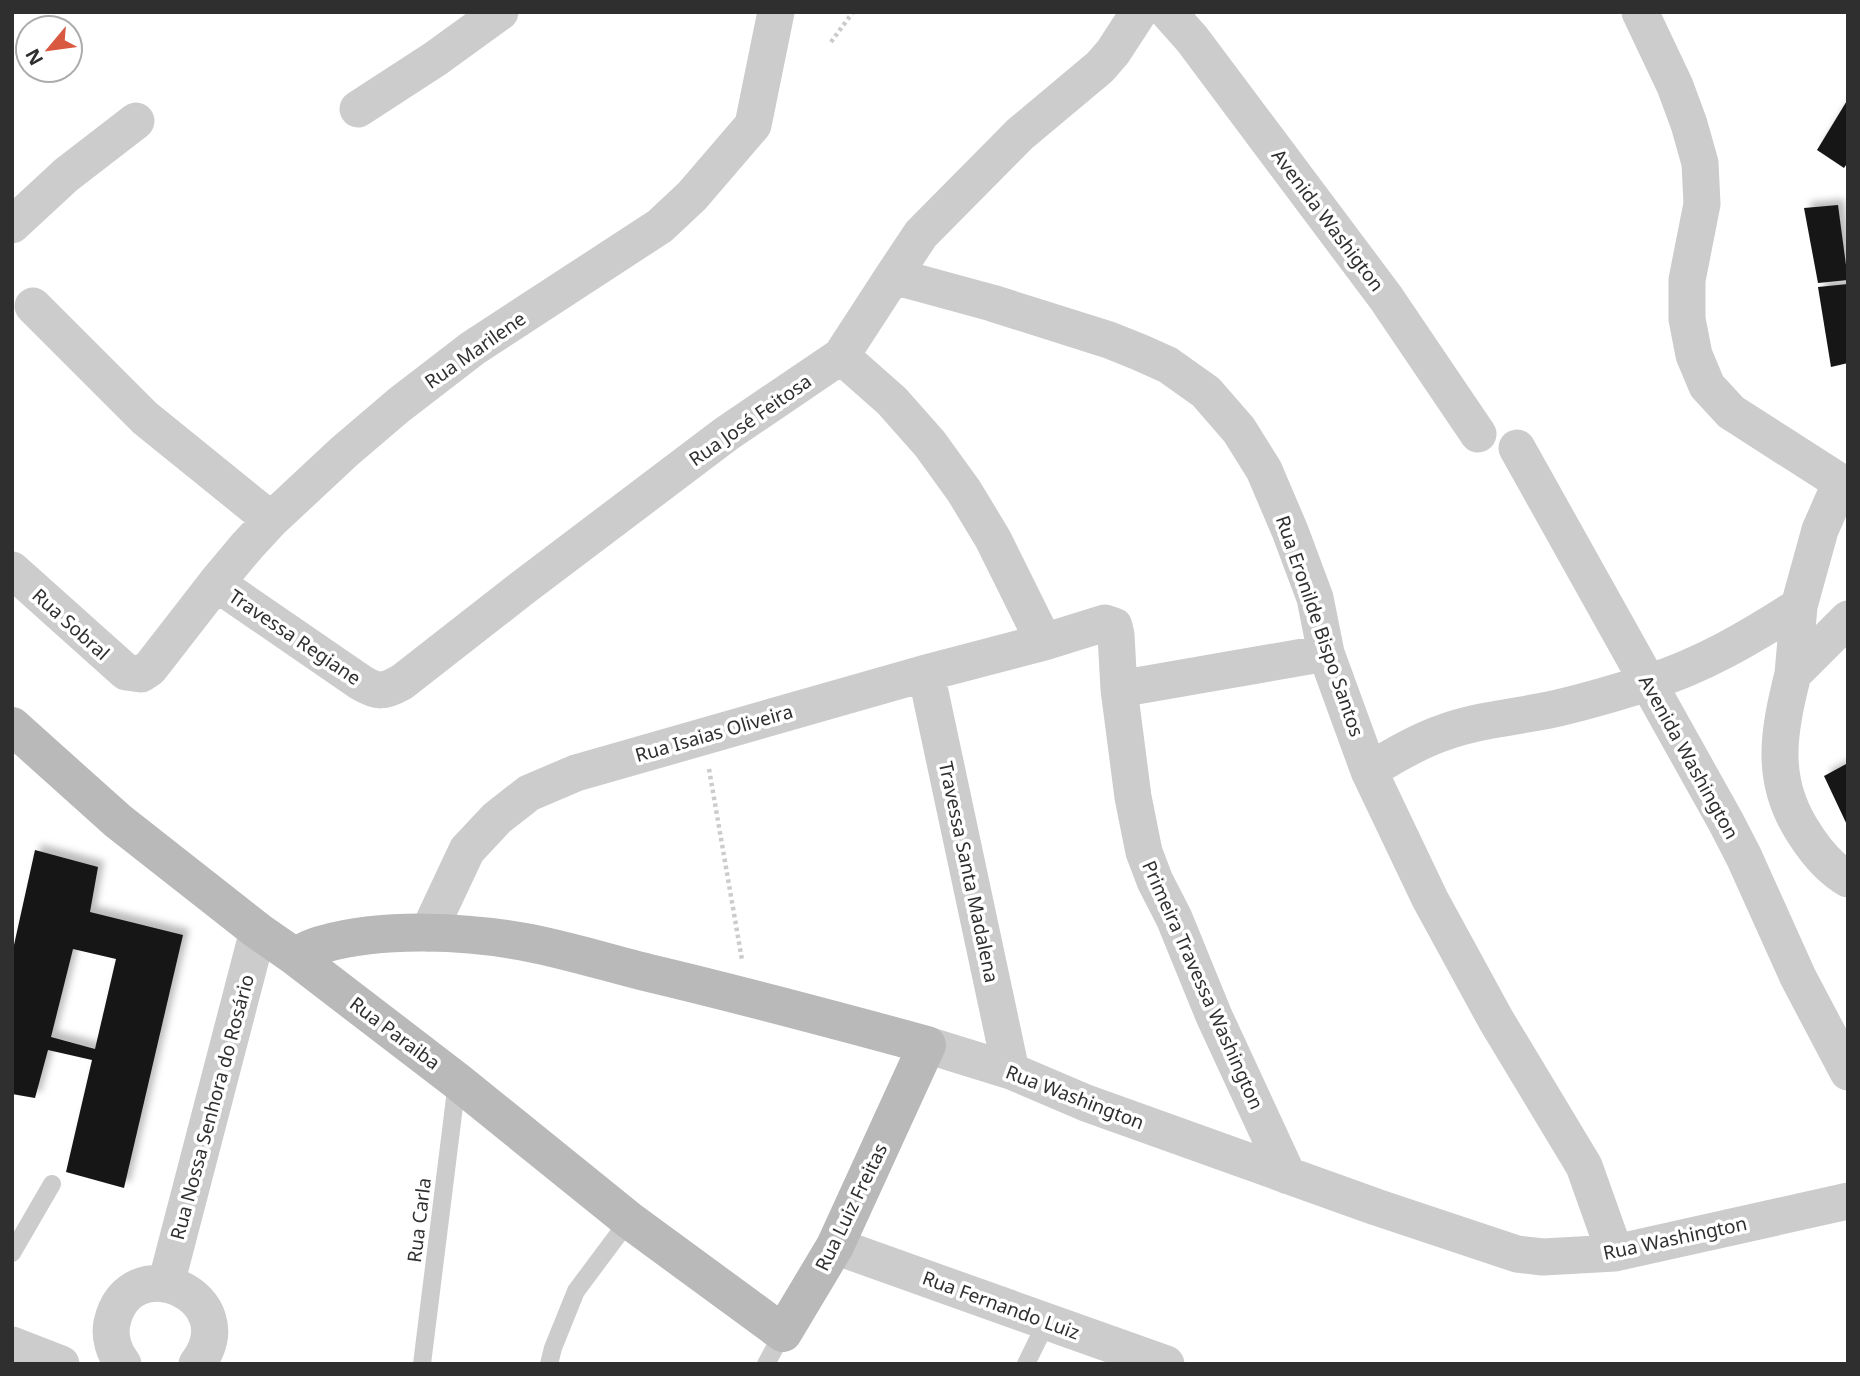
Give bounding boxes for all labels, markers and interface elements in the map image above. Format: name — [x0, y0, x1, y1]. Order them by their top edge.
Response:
north arrow — [14, 14, 84, 84]
text: N — [19, 44, 49, 70]
street label: Avenida Washigton — [1266, 144, 1390, 296]
street label: Rua Marilene — [419, 306, 531, 394]
street label: Rua José Feitosa — [683, 368, 817, 472]
street label: Rua Eronilde Bispo Santos — [1270, 512, 1370, 740]
street label: Rua Sobral — [27, 582, 115, 666]
street label: Travessa Regiane — [224, 583, 366, 691]
street label: Avenida Washington — [1633, 670, 1745, 844]
street label: Rua Isaias Oliveira — [632, 698, 796, 768]
street label: Travessa Santa Madalena — [933, 759, 1005, 985]
street label: Primeira Travessa Washington — [1136, 856, 1270, 1114]
street label: Rua Nossa Senhora do Rosário — [164, 972, 260, 1242]
street label: Rua Paraiba — [345, 991, 445, 1075]
street label: Rua Washington — [1002, 1059, 1148, 1135]
street label: Rua Luiz Freitas — [809, 1139, 893, 1275]
street label: Rua Carla — [401, 1176, 437, 1264]
street label: Rua Washington — [1601, 1210, 1749, 1266]
street label: Rua Fernando Luiz — [919, 1265, 1083, 1346]

